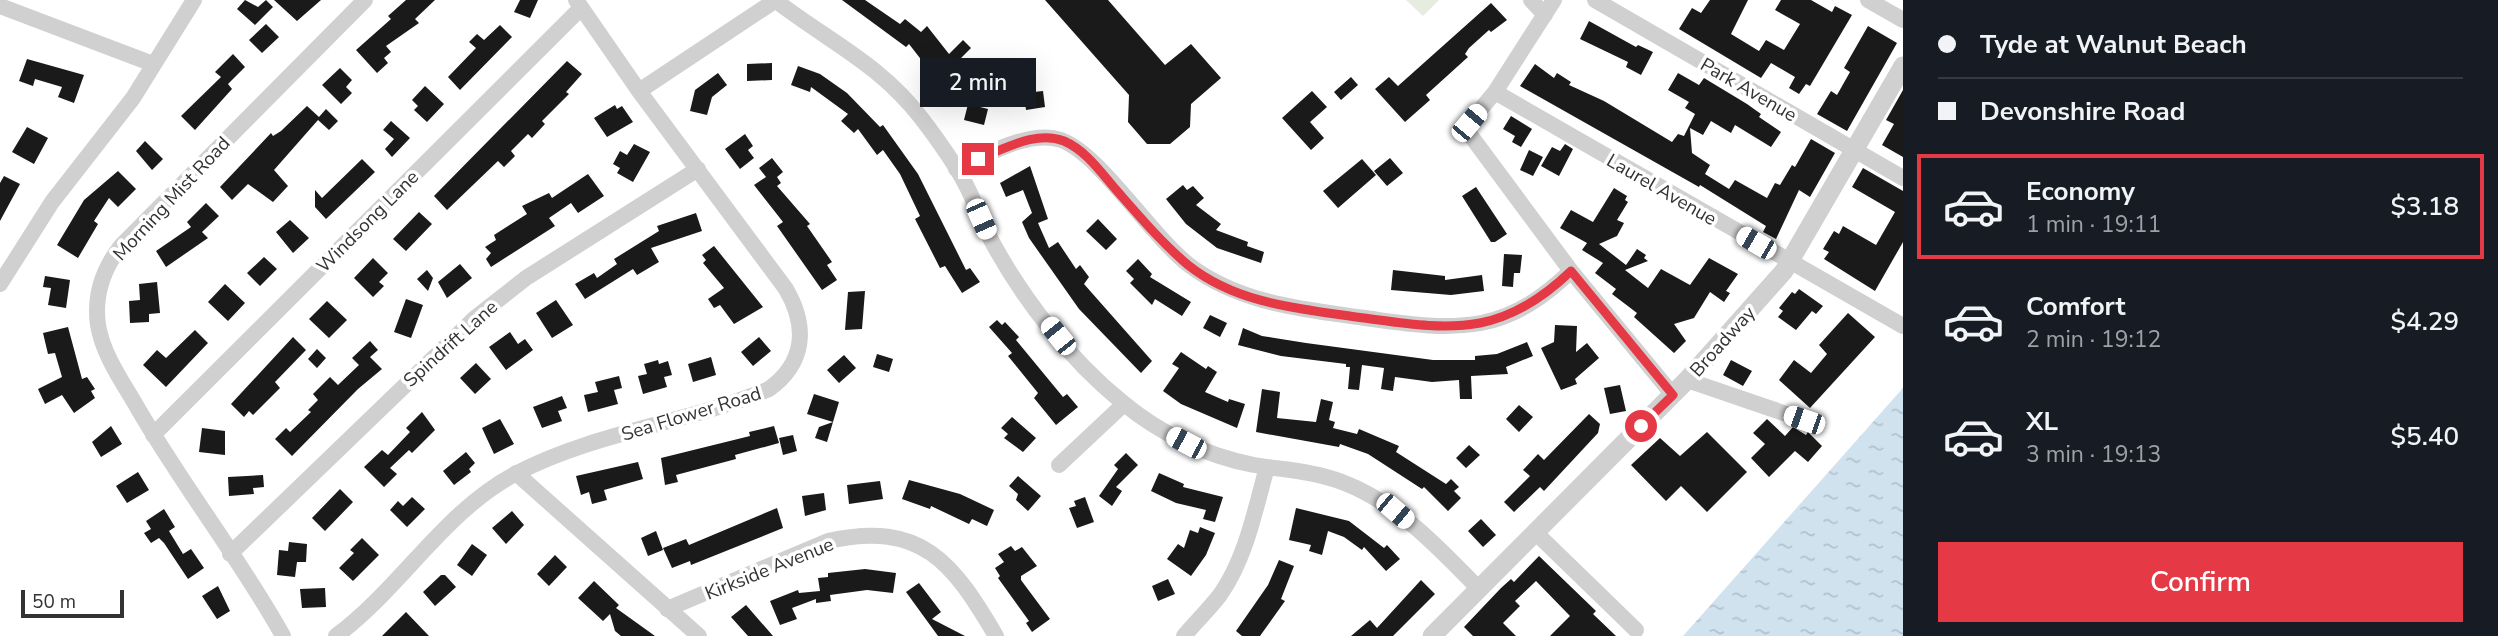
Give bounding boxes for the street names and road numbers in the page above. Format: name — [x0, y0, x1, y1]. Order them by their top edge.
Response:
street label: Park Avenue — [1695, 52, 1802, 128]
street label: Morning Mist Road — [107, 131, 236, 266]
street label: Laurel Avenue — [1602, 148, 1721, 232]
street label: Windsong Lane — [311, 165, 425, 279]
street label: Spindrift Lane — [398, 294, 504, 393]
street label: Broadway — [1684, 301, 1762, 383]
street label: Sea Flower Road — [618, 380, 764, 448]
street label: Kirkside Avenue — [701, 531, 838, 607]

